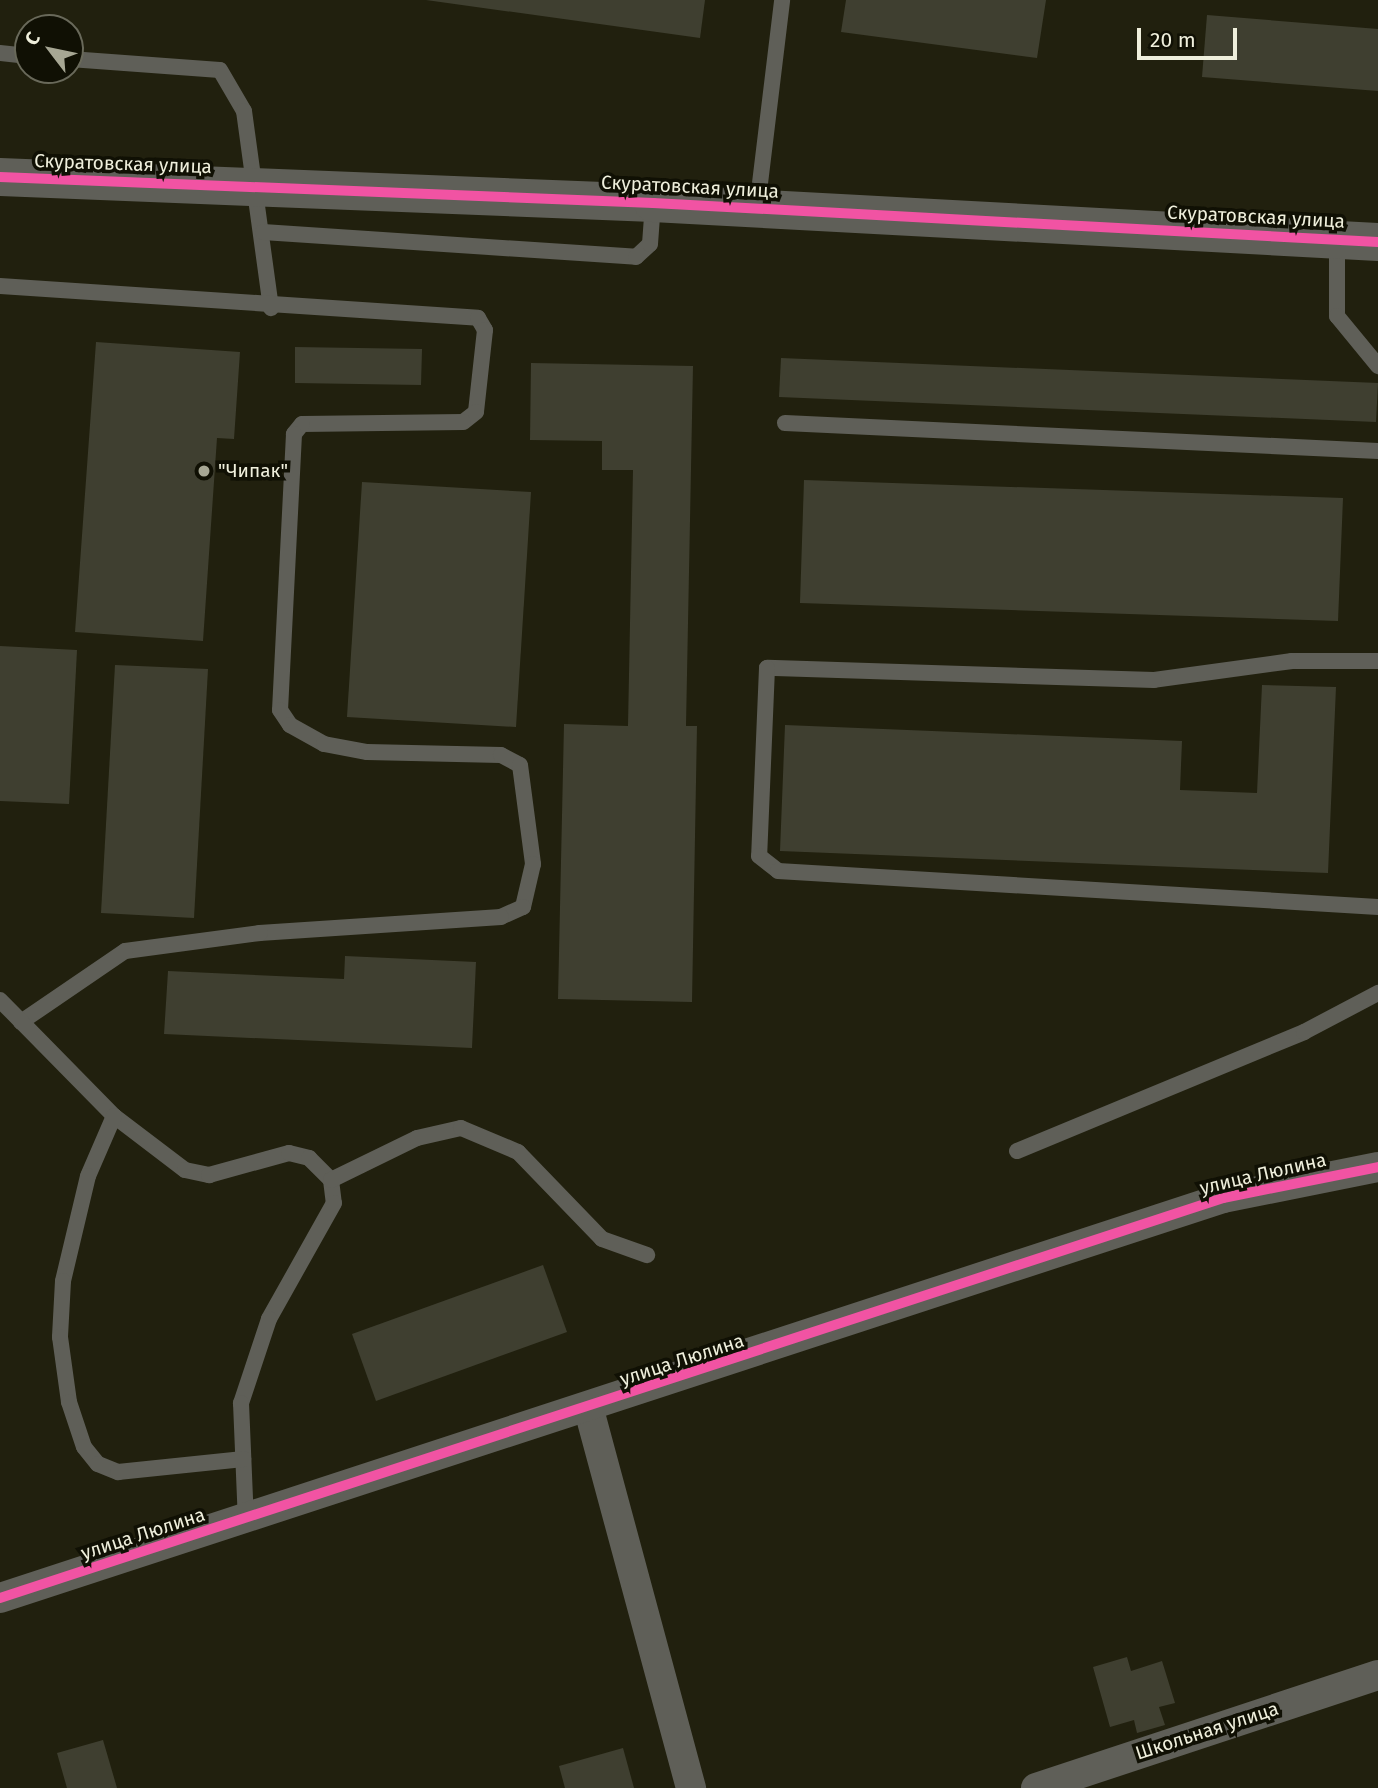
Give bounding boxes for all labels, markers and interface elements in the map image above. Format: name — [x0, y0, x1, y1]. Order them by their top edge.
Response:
north arrow — [14, 14, 84, 84]
scale bar — [1140, 14, 1240, 58]
text: 20 m — [1150, 27, 1196, 53]
text: С — [20, 28, 45, 49]
street label: Скуратовская улица — [34, 150, 212, 178]
street label: Скуратовская улица — [601, 171, 779, 203]
street label: Скуратовская улица — [1167, 201, 1345, 233]
place label: "Чипак" — [218, 460, 288, 482]
marker: "Чипак" — [196, 463, 212, 479]
street label: улица Люлина — [1198, 1148, 1328, 1200]
street label: улица Люлина — [617, 1329, 747, 1391]
street label: улица Люлина — [78, 1503, 208, 1565]
street label: Школьная улица — [1133, 1697, 1281, 1765]

